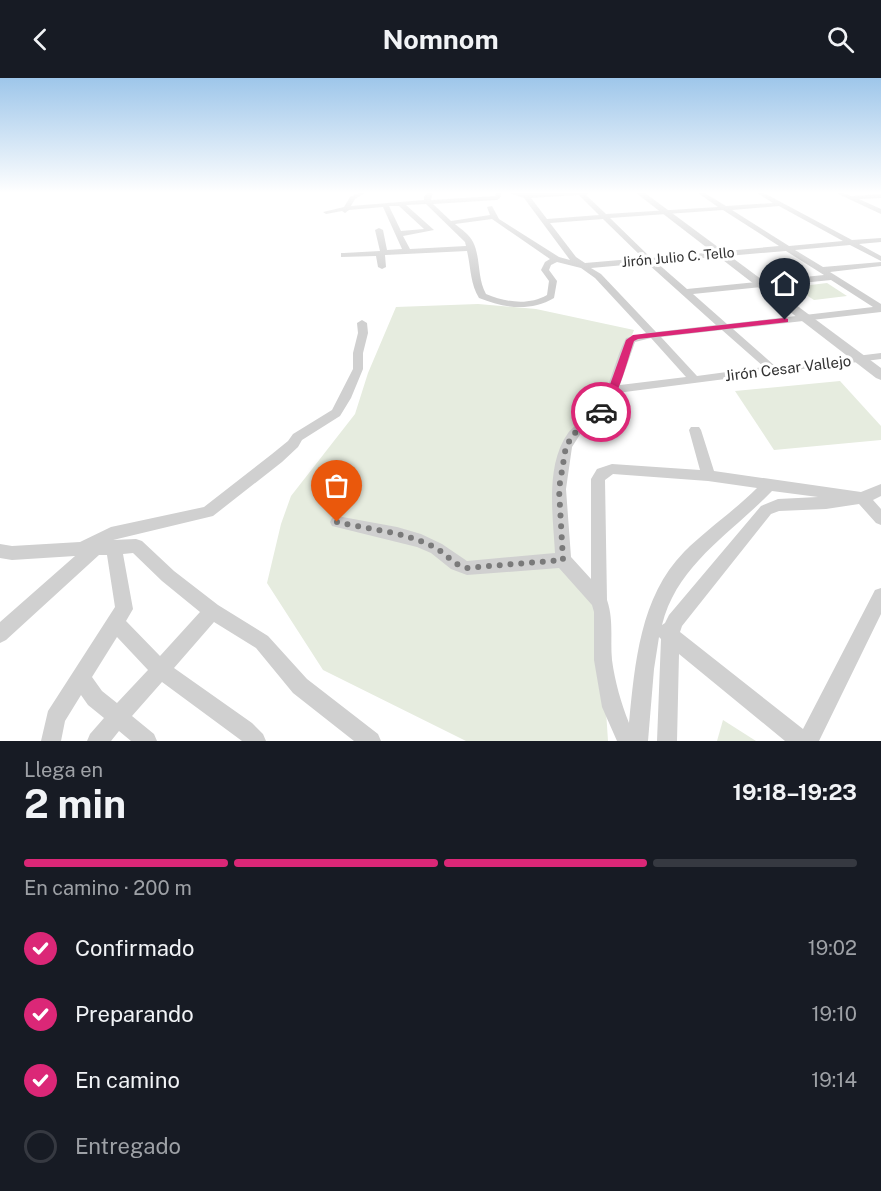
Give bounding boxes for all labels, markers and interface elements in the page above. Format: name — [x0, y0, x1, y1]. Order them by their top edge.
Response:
icon: back — [24, 23, 57, 56]
text: Nomnom — [382, 23, 499, 55]
icon: search — [824, 23, 857, 56]
street label: Jirón Julio C. Tello — [621, 244, 735, 270]
pin — [759, 258, 810, 320]
icon: home — [768, 267, 801, 300]
street label: Jirón Cesar Vallejo — [724, 352, 852, 384]
courier — [571, 382, 631, 442]
icon: car — [585, 396, 618, 429]
pin — [311, 460, 362, 522]
icon: bag — [320, 469, 353, 502]
text: Llega en — [24, 758, 103, 782]
text: 19:18–19:23 — [733, 779, 857, 805]
text: 2 min — [24, 781, 126, 827]
text: En camino · 200 m — [24, 876, 192, 900]
icon: check — [24, 932, 57, 965]
text: Confirmado — [75, 935, 194, 961]
text: 19:02 — [808, 936, 857, 960]
icon: check — [24, 998, 57, 1031]
text: Preparando — [75, 1001, 194, 1027]
text: 19:10 — [811, 1002, 857, 1026]
icon: check — [24, 1064, 57, 1097]
text: En camino — [75, 1067, 180, 1093]
text: 19:14 — [811, 1068, 857, 1092]
text: Entregado — [75, 1133, 181, 1159]

